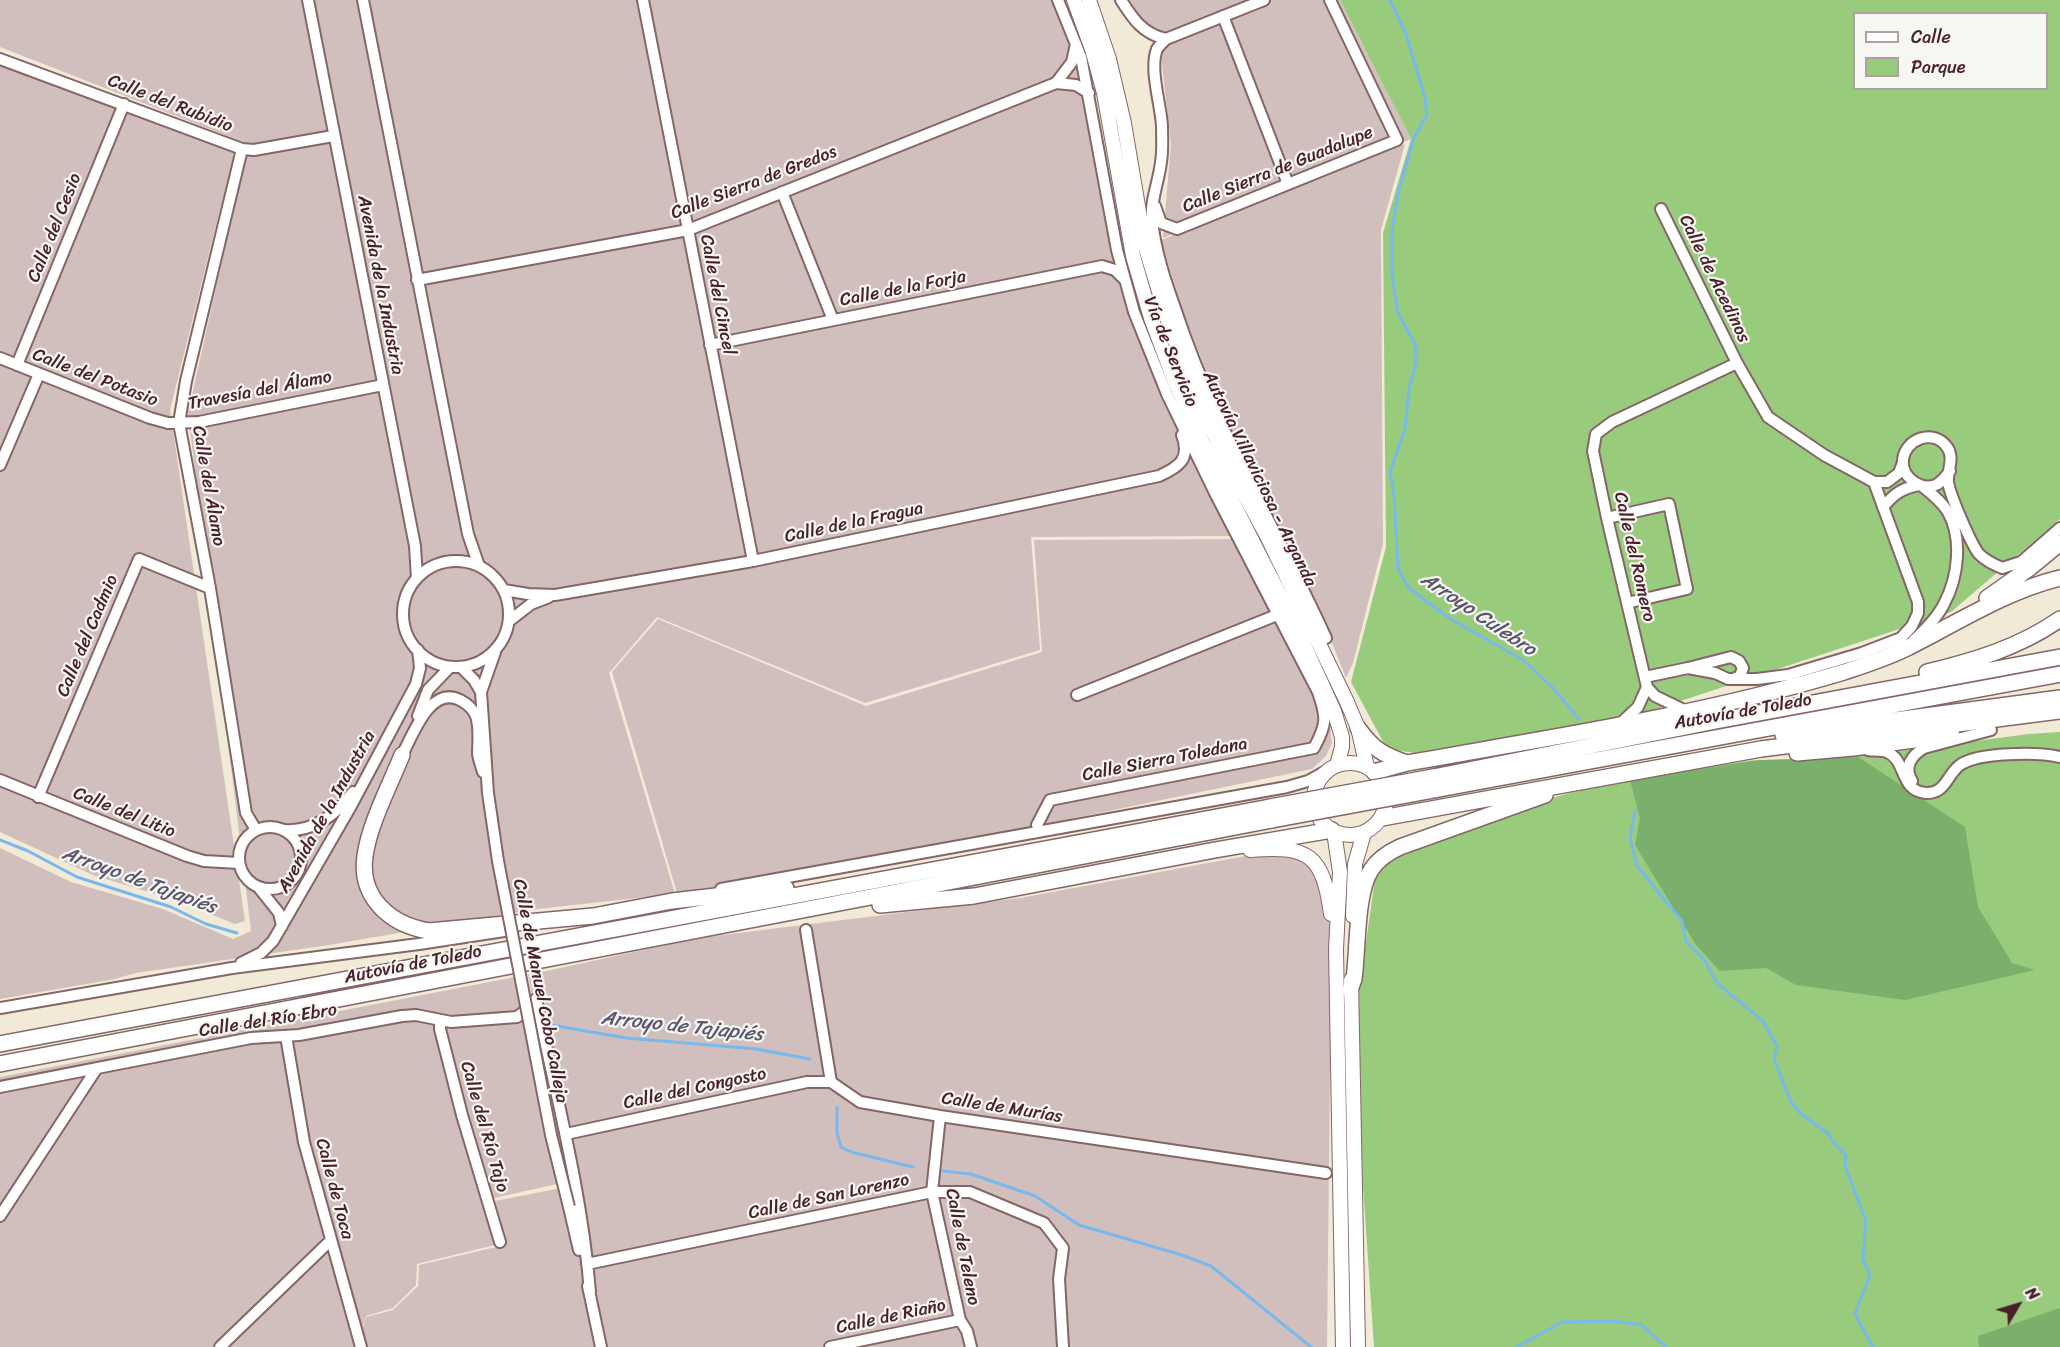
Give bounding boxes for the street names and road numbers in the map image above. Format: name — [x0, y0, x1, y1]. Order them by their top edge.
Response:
street label: Calle del Rubidio — [104, 70, 236, 138]
street label: Calle Sierra de Guadalupe — [1179, 122, 1377, 218]
street label: Calle Sierra de Gredos — [668, 141, 840, 225]
street label: Calle del Cesio — [23, 170, 87, 286]
street label: Avenida de la Industria — [352, 194, 408, 376]
street label: Calle de Acedinos — [1674, 212, 1754, 346]
street label: Calle del Cincel — [695, 233, 739, 357]
street label: Calle de la Forja — [838, 266, 968, 312]
street label: Vía de Servicio — [1138, 294, 1202, 410]
street label: Calle del Potasio — [29, 344, 161, 412]
street label: Travesía del Álamo — [186, 366, 334, 416]
street label: Autovía Villaviciosa - Arganda — [1197, 368, 1321, 590]
street label: Calle del Álamo — [187, 424, 229, 548]
street label: Calle del Romero — [1609, 490, 1659, 624]
street label: Calle de la Fragua — [783, 498, 925, 548]
street label: Calle del Cadmio — [53, 572, 123, 700]
street label: Autovía de Toledo — [1673, 689, 1813, 735]
street label: Avenida de la Industria — [273, 727, 381, 897]
street label: Calle Sierra Toledana — [1081, 733, 1249, 787]
street label: Calle del Litio — [70, 783, 178, 843]
street label: Calle de Manuel Cobo Calleja — [508, 877, 572, 1105]
street label: Autovía de Toledo — [343, 941, 483, 989]
street label: Calle del Río Ebro — [198, 999, 338, 1043]
street label: Calle del Río Tajo — [455, 1059, 513, 1195]
street label: Calle del Congosto — [622, 1063, 768, 1115]
street label: Calle de Murías — [940, 1088, 1064, 1128]
street label: Calle de Toca — [310, 1136, 358, 1242]
street label: Calle de San Lorenzo — [747, 1169, 911, 1225]
street label: Calle de Teleno — [940, 1187, 984, 1307]
street label: Calle de Riaño — [834, 1295, 948, 1339]

